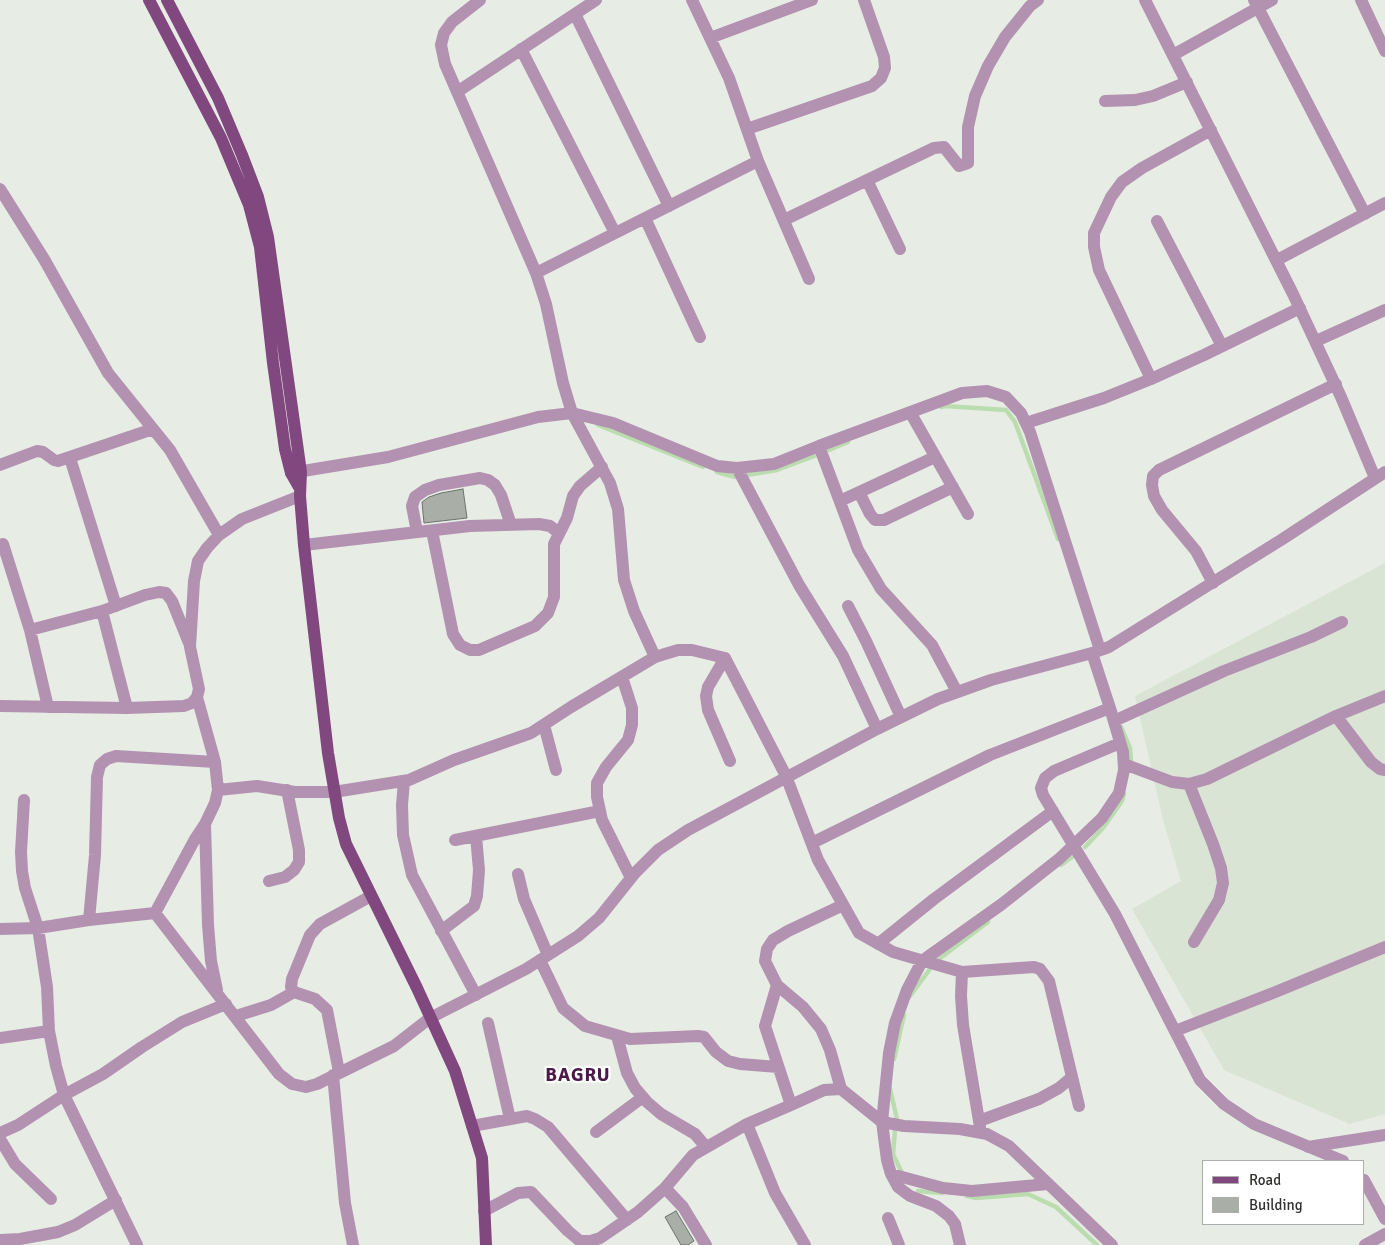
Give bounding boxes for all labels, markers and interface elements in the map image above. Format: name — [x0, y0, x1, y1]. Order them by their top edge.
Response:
district label: BAGRU — [545, 1065, 611, 1087]
legend — [1202, 1160, 1365, 1225]
text: Road — [1249, 1171, 1281, 1189]
text: Building — [1249, 1196, 1303, 1214]

